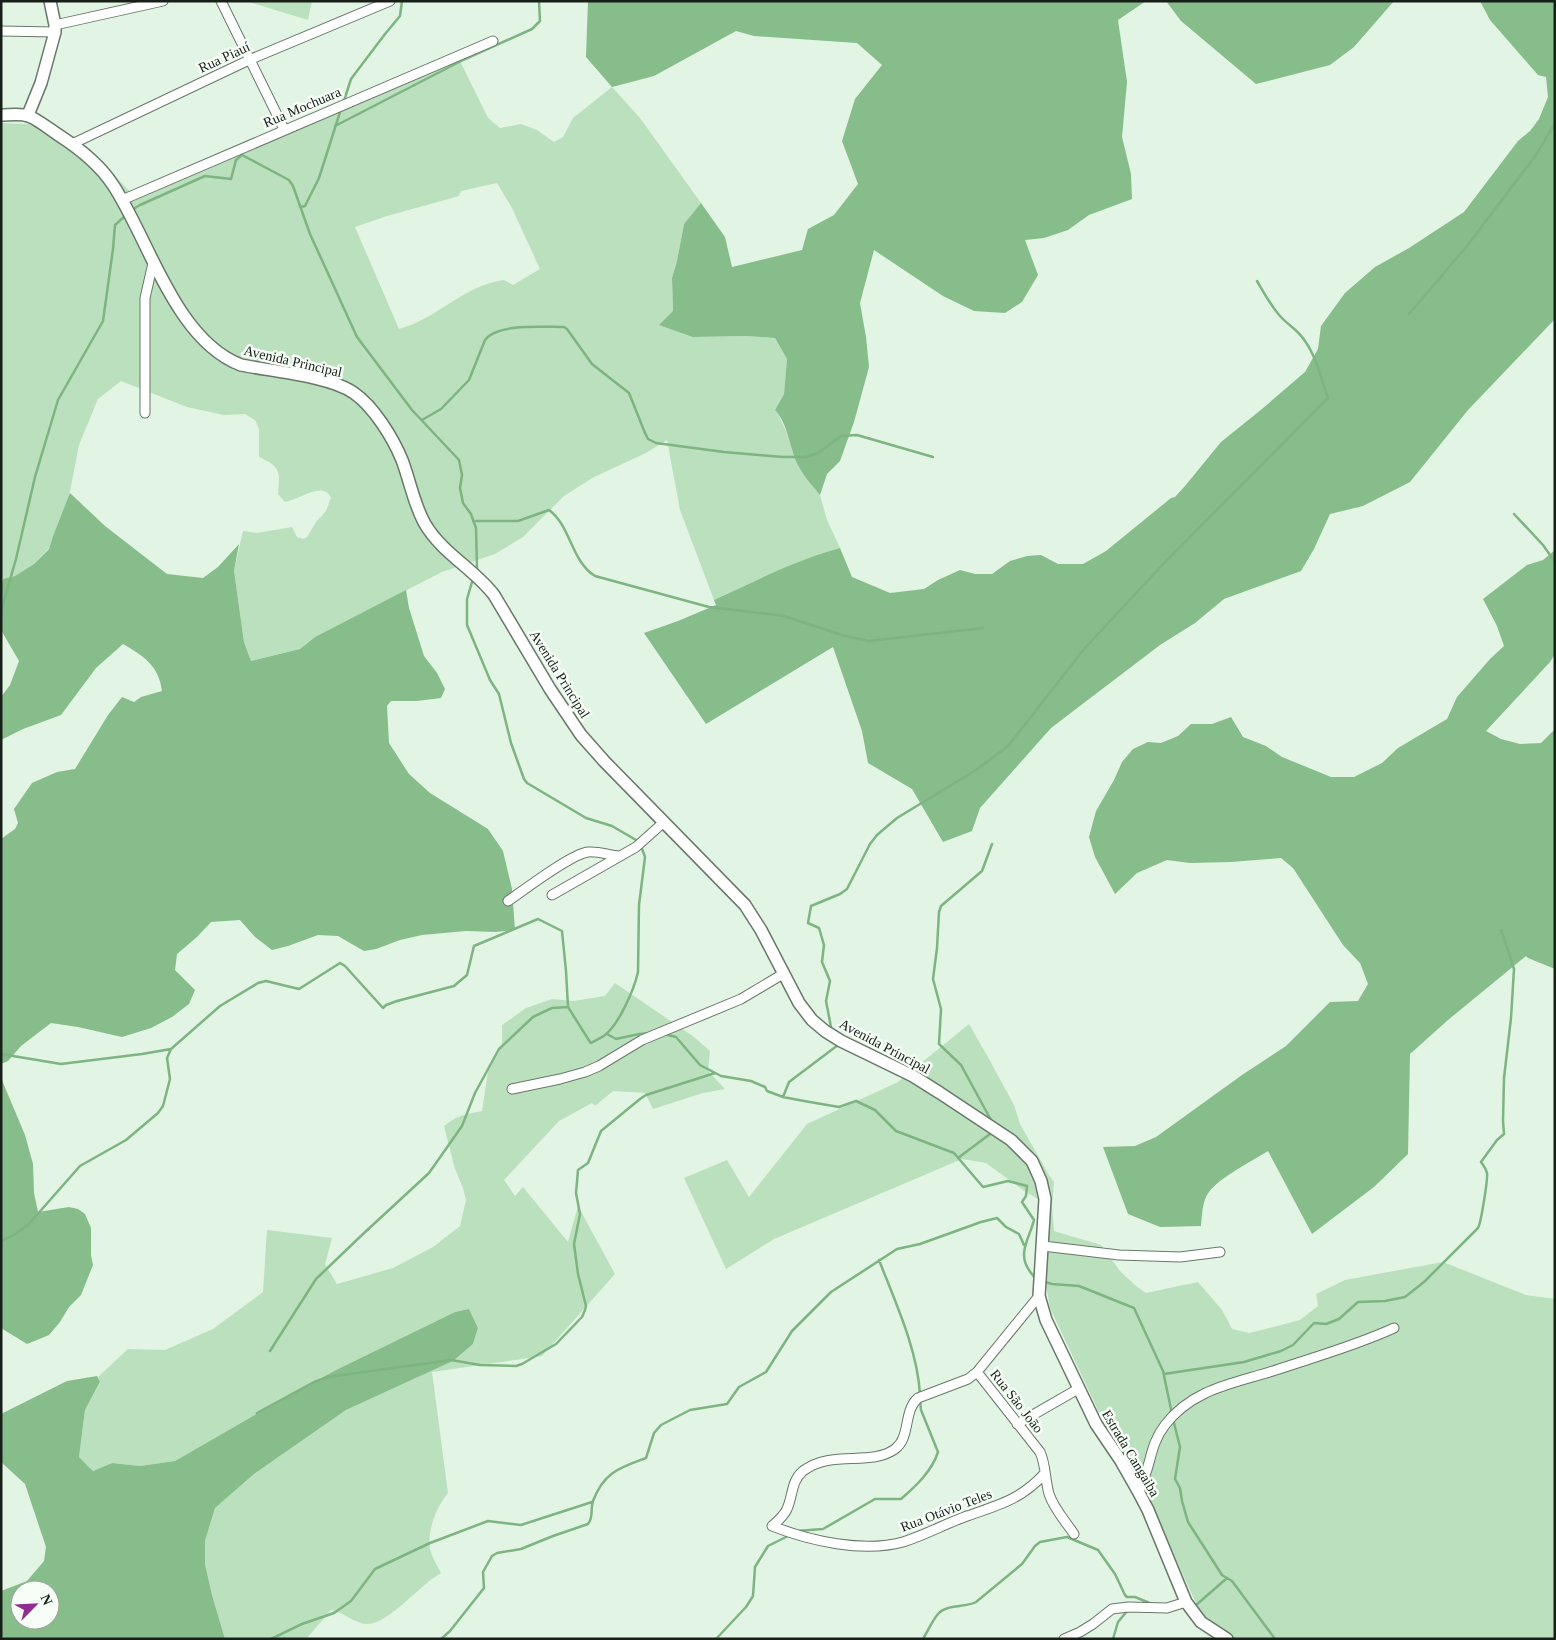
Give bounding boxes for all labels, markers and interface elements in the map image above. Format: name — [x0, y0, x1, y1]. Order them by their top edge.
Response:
street label: Rua Piauí — [196, 39, 252, 76]
street label: Rua Mochuara — [261, 84, 344, 131]
street label: Avenida Principal — [242, 343, 344, 380]
street label: Avenida Principal — [527, 628, 593, 721]
street label: Avenida Principal — [837, 1016, 933, 1077]
street label: Rua São João — [987, 1367, 1046, 1436]
street label: Estrada Cangaiba — [1099, 1407, 1163, 1500]
street label: Rua Otávio Teles — [898, 1486, 994, 1535]
north arrow — [10, 1580, 60, 1630]
text: N — [38, 1592, 55, 1608]

